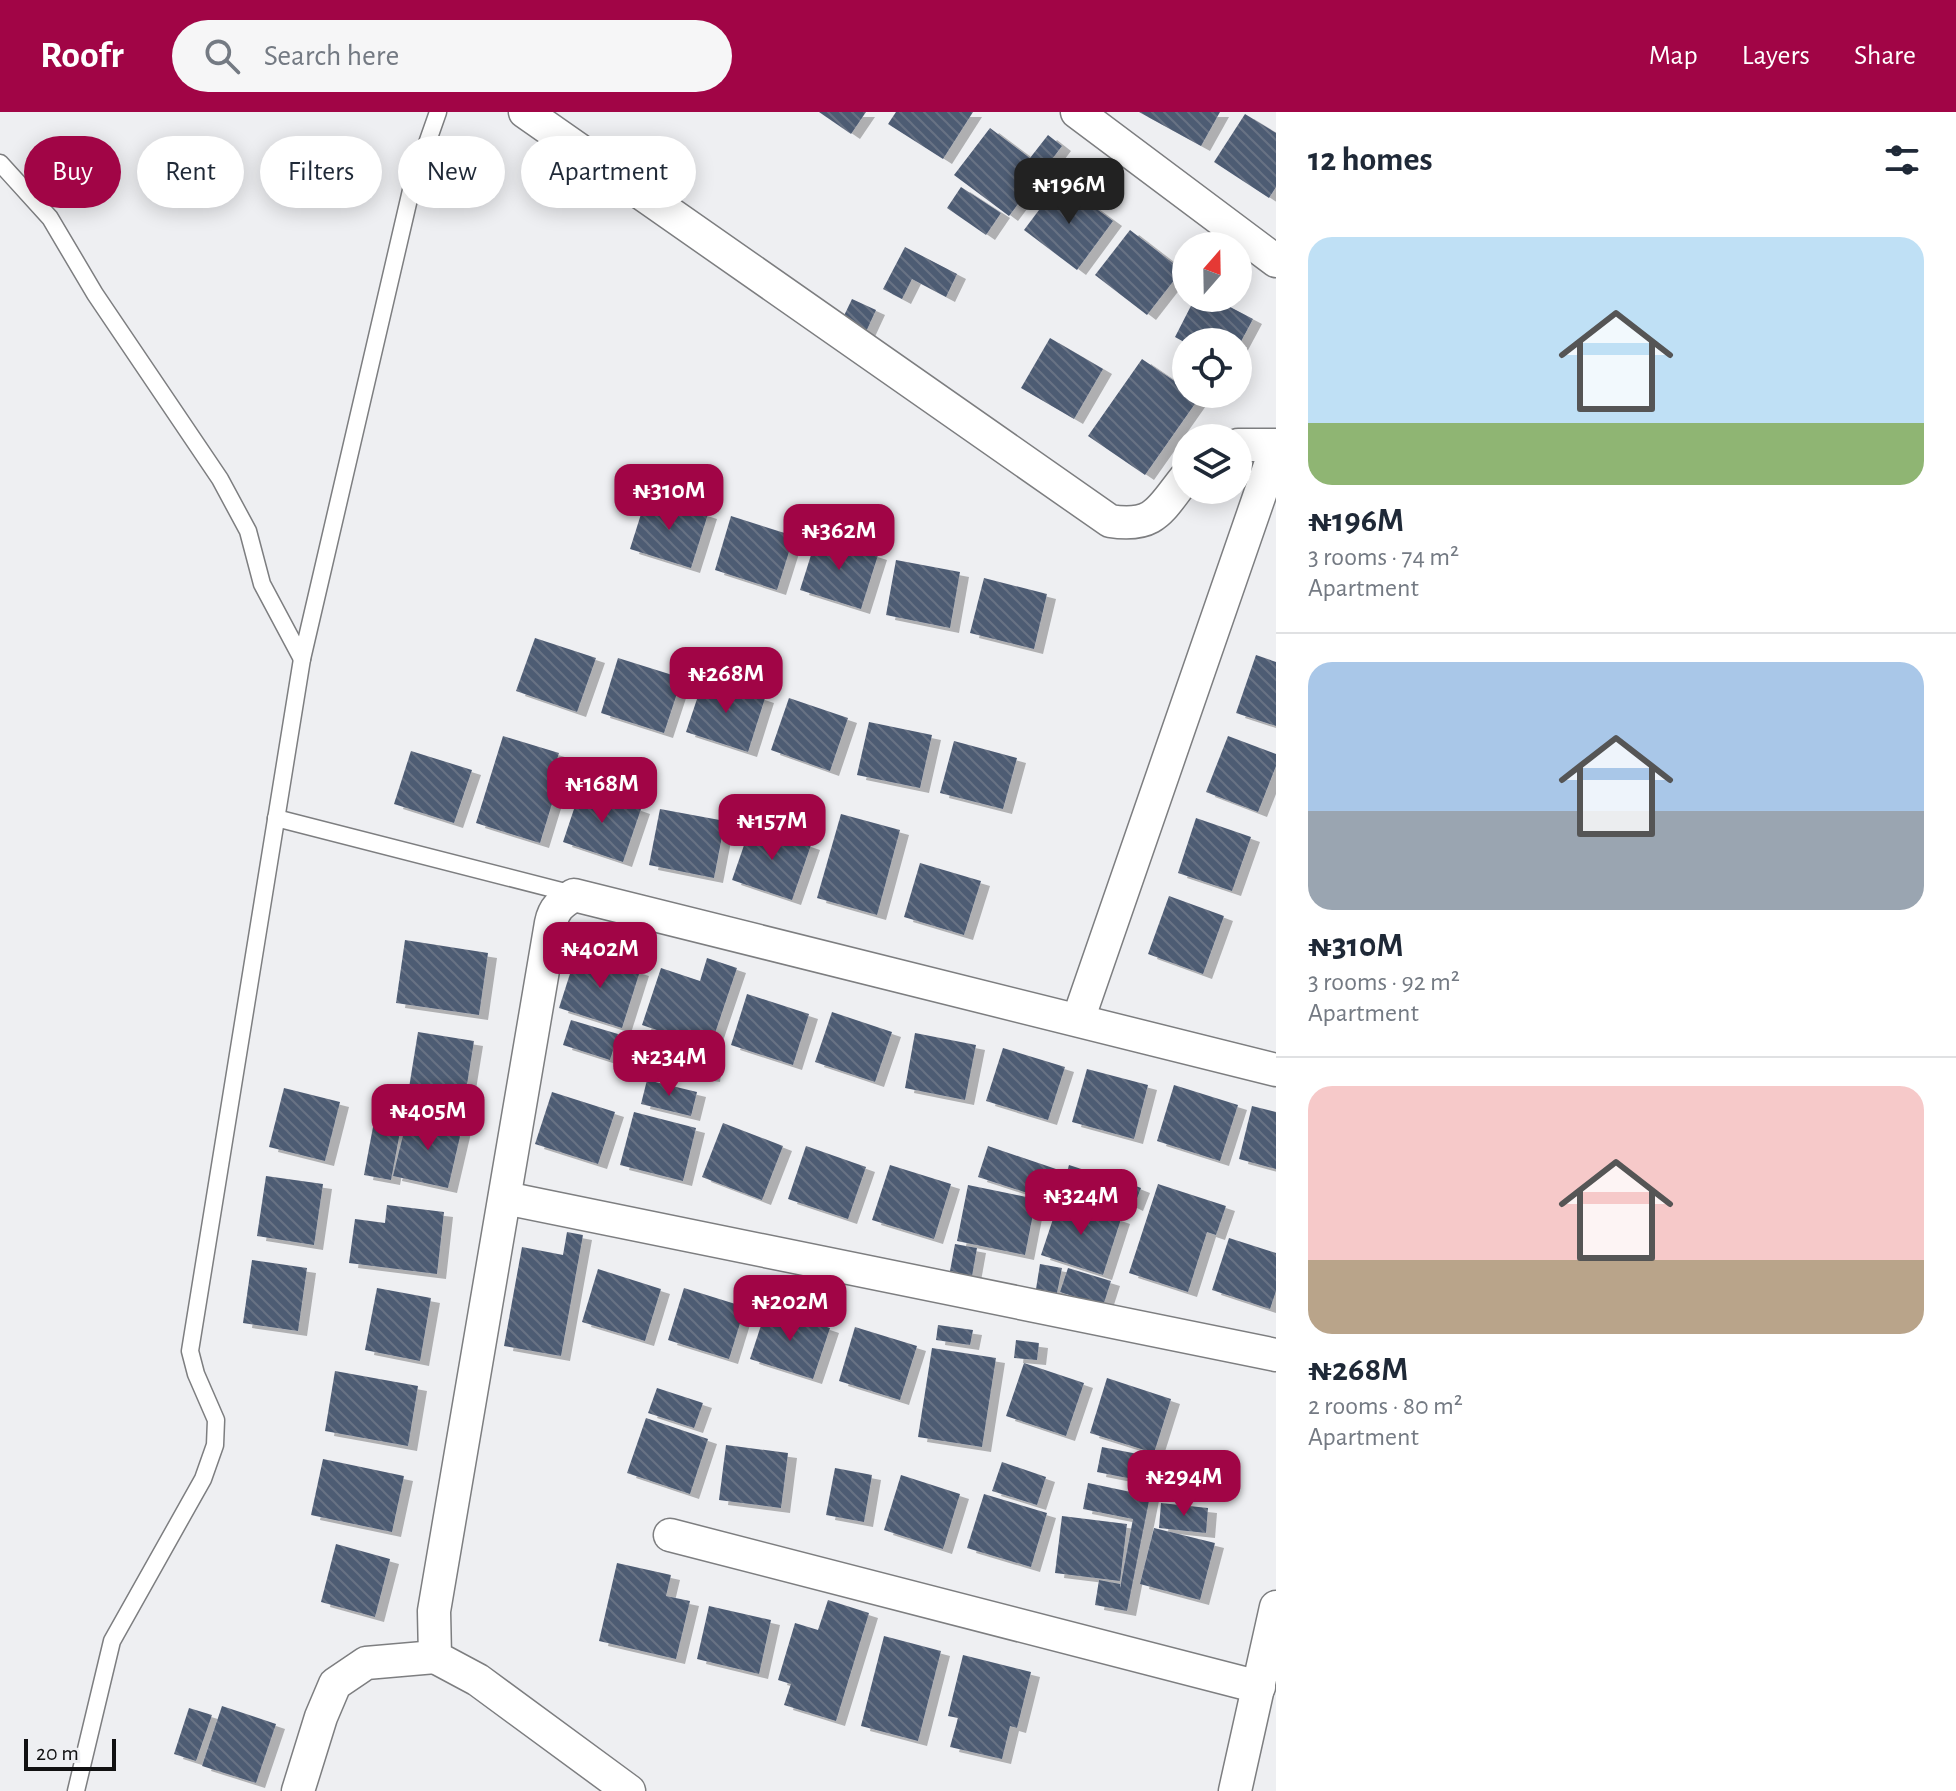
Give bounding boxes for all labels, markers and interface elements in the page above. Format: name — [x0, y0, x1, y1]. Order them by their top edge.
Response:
search box — [172, 20, 732, 92]
icon: search — [200, 34, 244, 78]
text: Roofr — [40, 37, 124, 75]
text: Search here — [264, 41, 399, 71]
text: Map — [1649, 42, 1698, 70]
text: Layers — [1742, 42, 1810, 70]
text: Share — [1854, 42, 1916, 70]
chip: Buy — [24, 136, 121, 208]
chip: Rent — [137, 136, 244, 208]
chip: Filters — [260, 136, 382, 208]
chip: New — [398, 136, 505, 208]
chip: Apartment — [521, 136, 696, 208]
icon: filters — [1880, 138, 1924, 182]
text: 12 homes — [1308, 143, 1433, 177]
pin: ₦196M — [1013, 158, 1125, 226]
text: ₦196M — [1032, 171, 1106, 197]
north arrow — [1172, 232, 1252, 312]
map controls — [1172, 232, 1252, 504]
icon: home — [1544, 289, 1688, 433]
button: locate — [1172, 328, 1252, 408]
button: layers — [1172, 424, 1252, 504]
pin: ₦310M — [613, 464, 725, 532]
text: ₦310M — [632, 477, 706, 503]
pin: ₦362M — [783, 504, 895, 572]
text: ₦196M — [1308, 504, 1404, 538]
text: ₦362M — [801, 517, 877, 543]
text: 3 rooms · 74 m² — [1308, 544, 1459, 570]
text: Apartment — [1308, 575, 1419, 601]
pin: ₦268M — [670, 647, 782, 715]
text: ₦268M — [688, 660, 764, 686]
icon: home — [1544, 714, 1688, 858]
pin: ₦168M — [546, 757, 658, 825]
text: ₦168M — [565, 770, 639, 796]
pin: ₦157M — [716, 794, 828, 862]
text: ₦157M — [737, 807, 807, 833]
pin: ₦402M — [544, 922, 656, 990]
text: ₦310M — [1308, 929, 1404, 963]
text: ₦402M — [561, 935, 639, 961]
text: 3 rooms · 92 m² — [1308, 969, 1460, 995]
text: Apartment — [1308, 1000, 1419, 1026]
pin: ₦234M — [613, 1030, 725, 1098]
text: ₦234M — [631, 1043, 707, 1069]
pin: ₦405M — [372, 1084, 484, 1152]
text: ₦405M — [390, 1097, 466, 1123]
icon: home — [1544, 1138, 1688, 1282]
pin: ₦324M — [1025, 1169, 1137, 1237]
text: ₦324M — [1043, 1182, 1119, 1208]
pin: ₦202M — [734, 1275, 846, 1343]
text: ₦202M — [751, 1288, 829, 1314]
text: ₦268M — [1308, 1353, 1408, 1387]
text: 2 rooms · 80 m² — [1308, 1393, 1463, 1419]
text: Apartment — [1308, 1424, 1419, 1450]
pin: ₦294M — [1128, 1450, 1240, 1518]
text: ₦294M — [1146, 1463, 1222, 1489]
scale bar — [24, 1735, 116, 1771]
text: 20 m — [36, 1742, 79, 1764]

